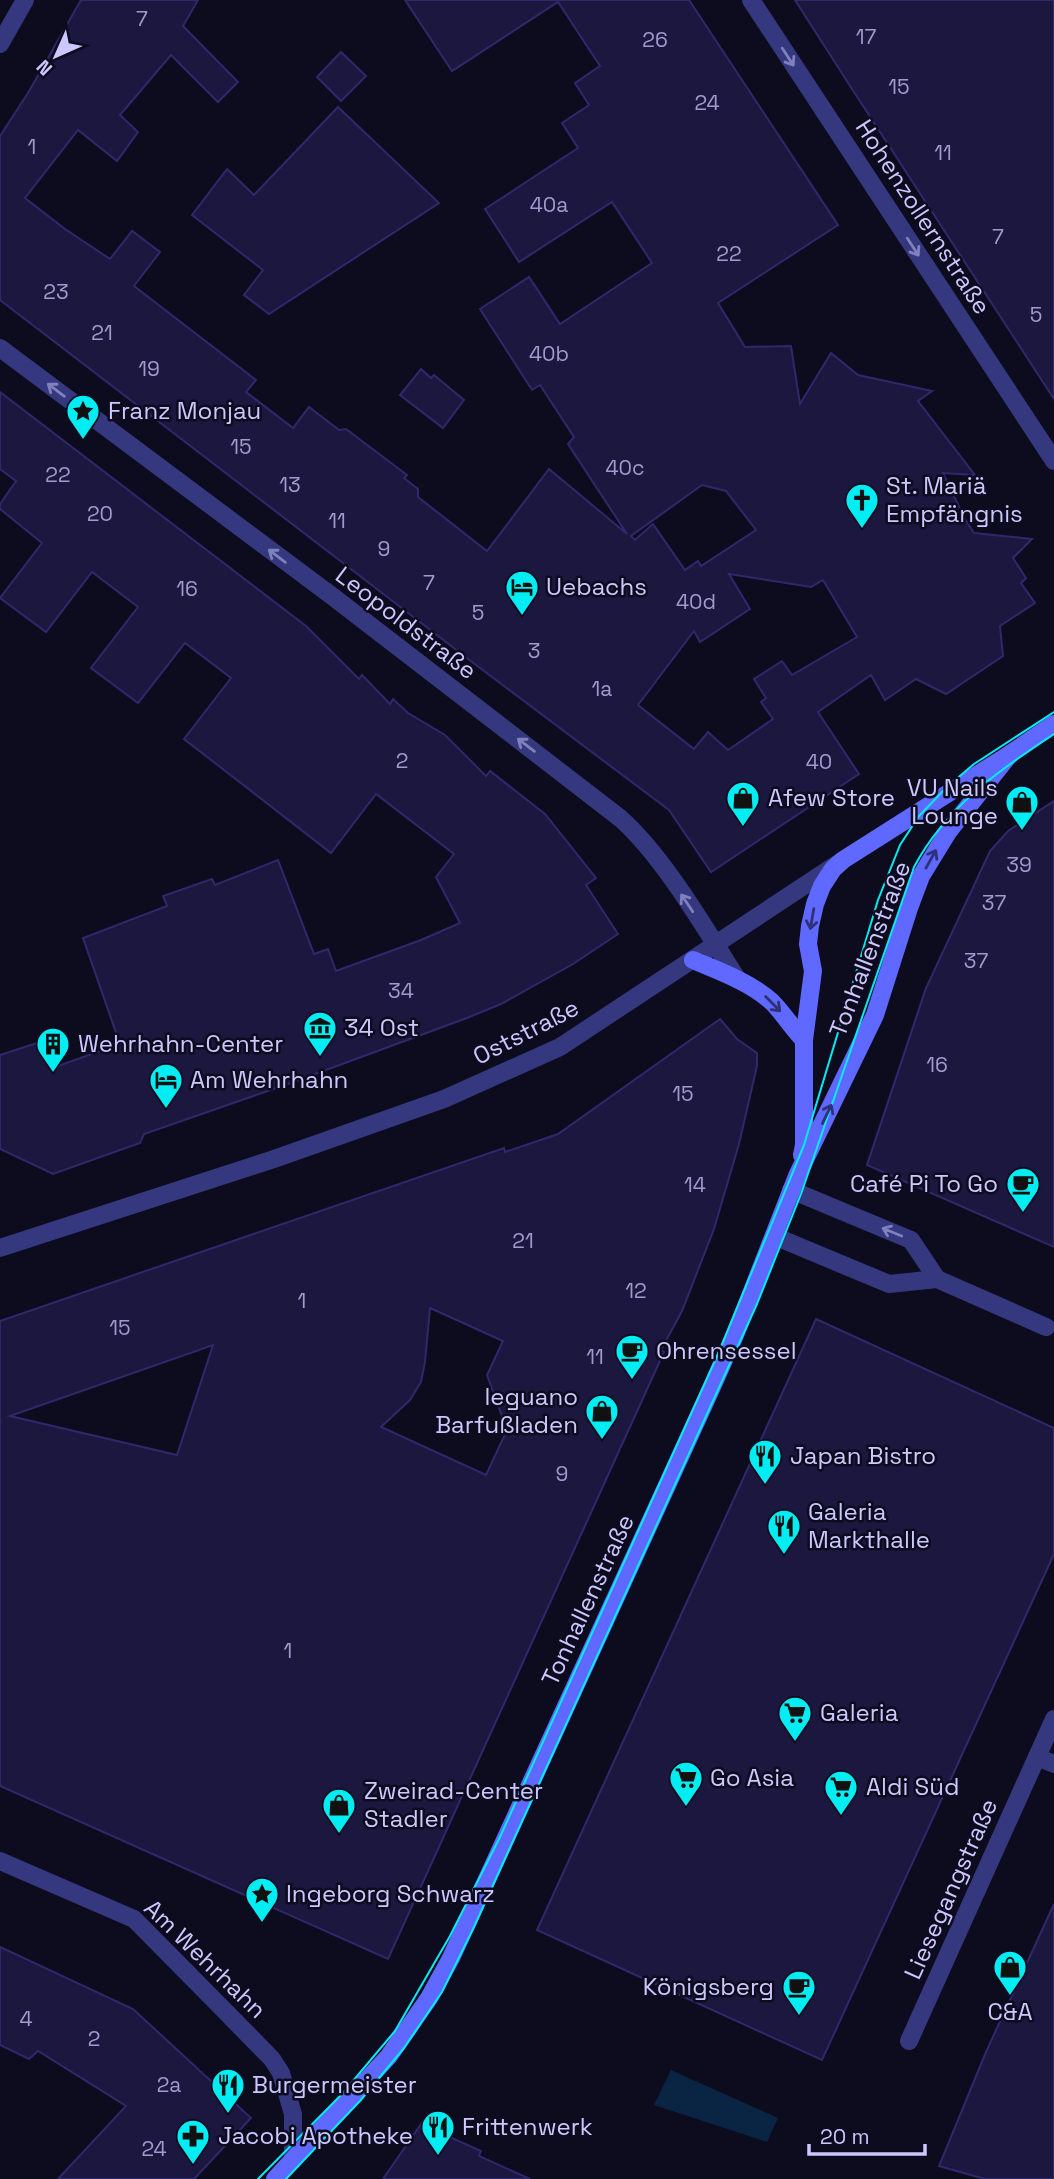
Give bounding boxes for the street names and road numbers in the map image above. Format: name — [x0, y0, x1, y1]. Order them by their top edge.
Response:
street label: Hohenzollernstraße — [849, 114, 998, 320]
street label: Leopoldstraße — [330, 559, 483, 686]
street label: Tonhallenstraße — [822, 857, 917, 1041]
street label: Oststraße — [468, 992, 584, 1071]
street label: Tonhallenstraße — [534, 1509, 641, 1690]
street label: Liesegangstraße — [897, 1794, 1004, 1984]
street label: Am Wehrhahn — [138, 1892, 273, 2025]

